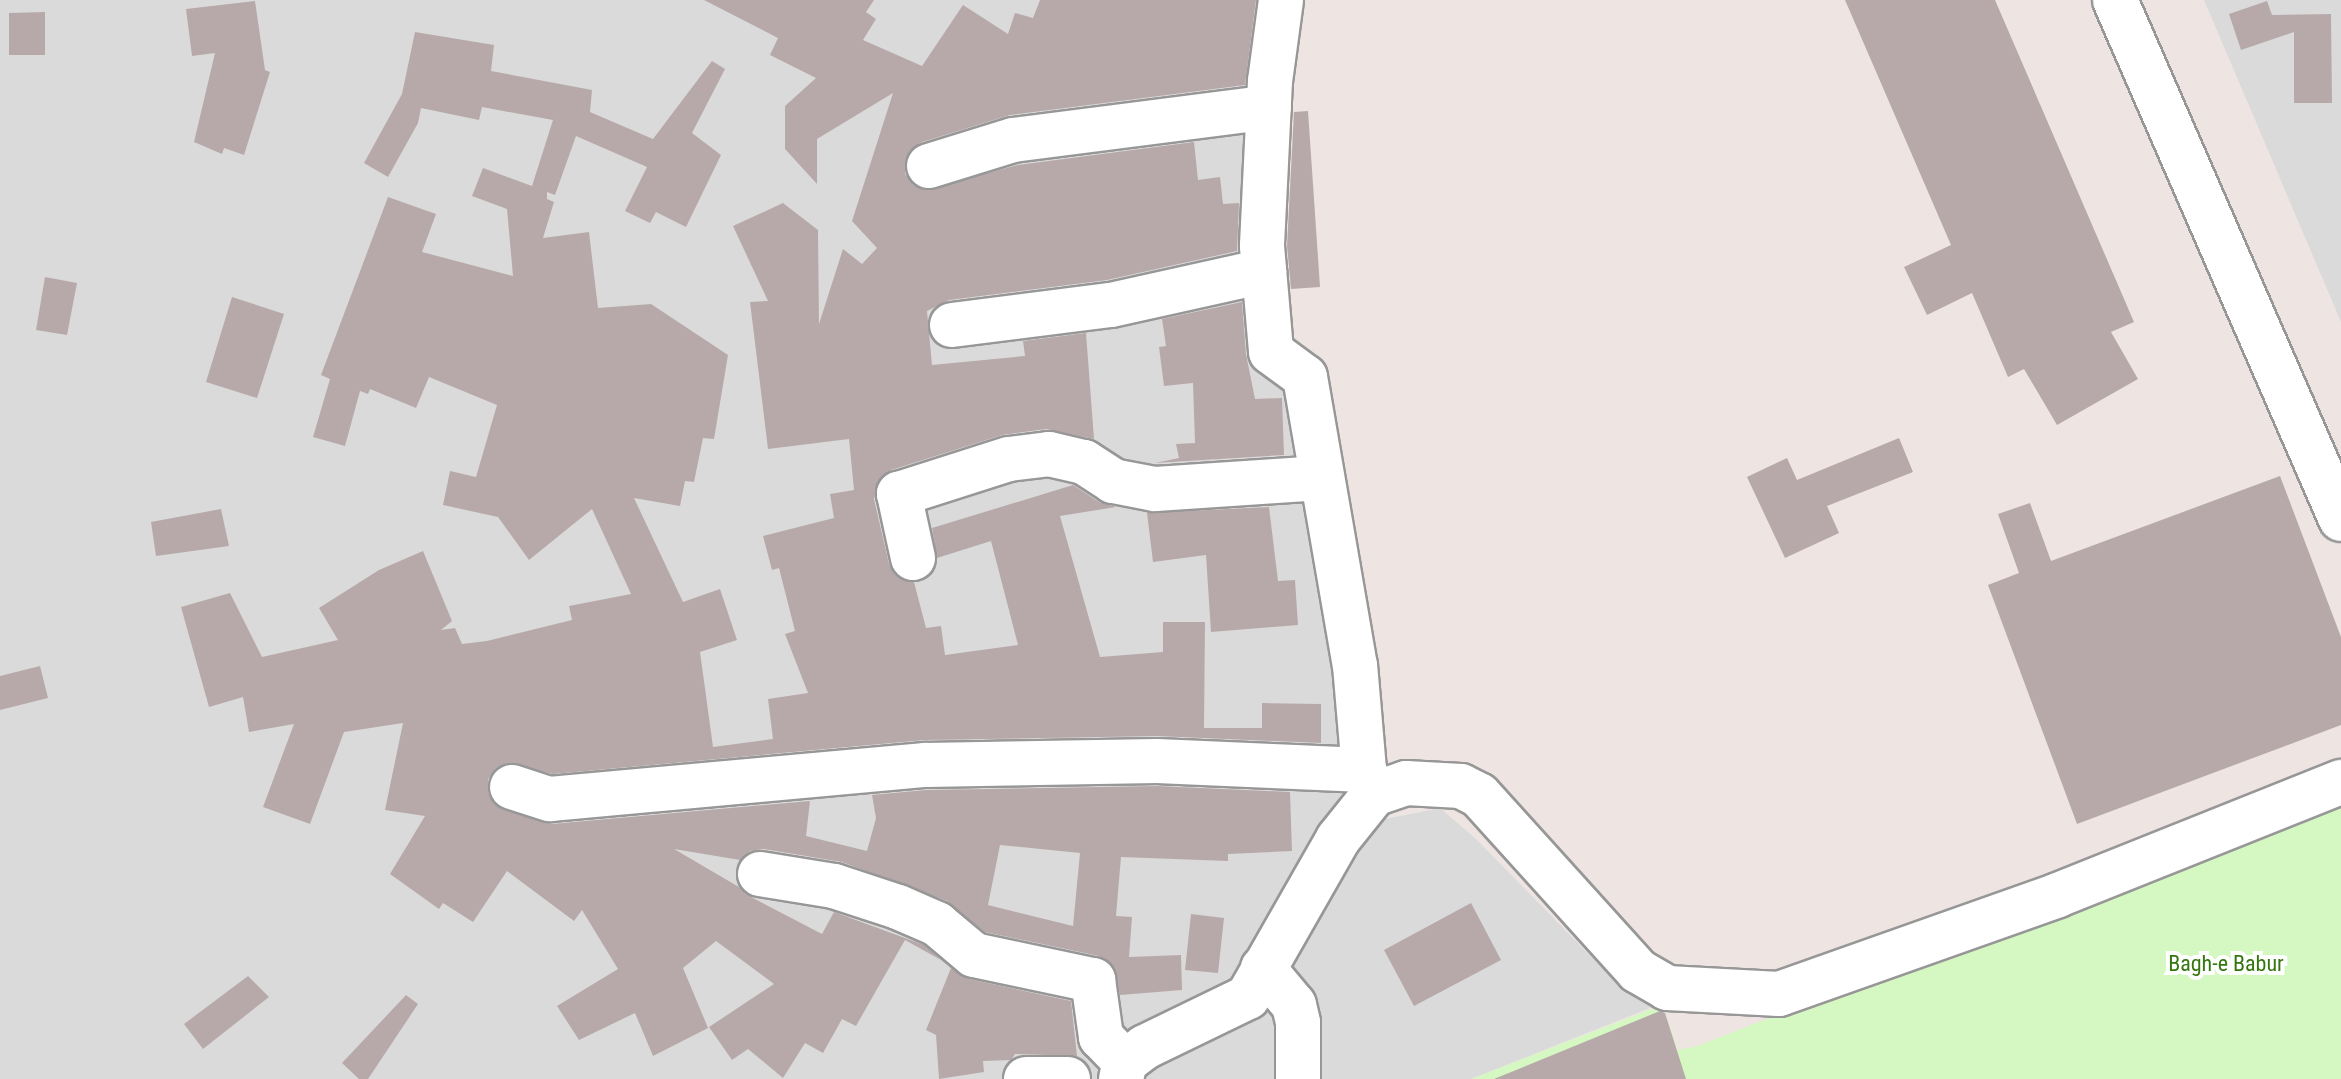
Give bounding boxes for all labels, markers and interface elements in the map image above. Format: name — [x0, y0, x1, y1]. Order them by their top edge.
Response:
park label: Bagh-e Babur — [2168, 951, 2284, 977]

